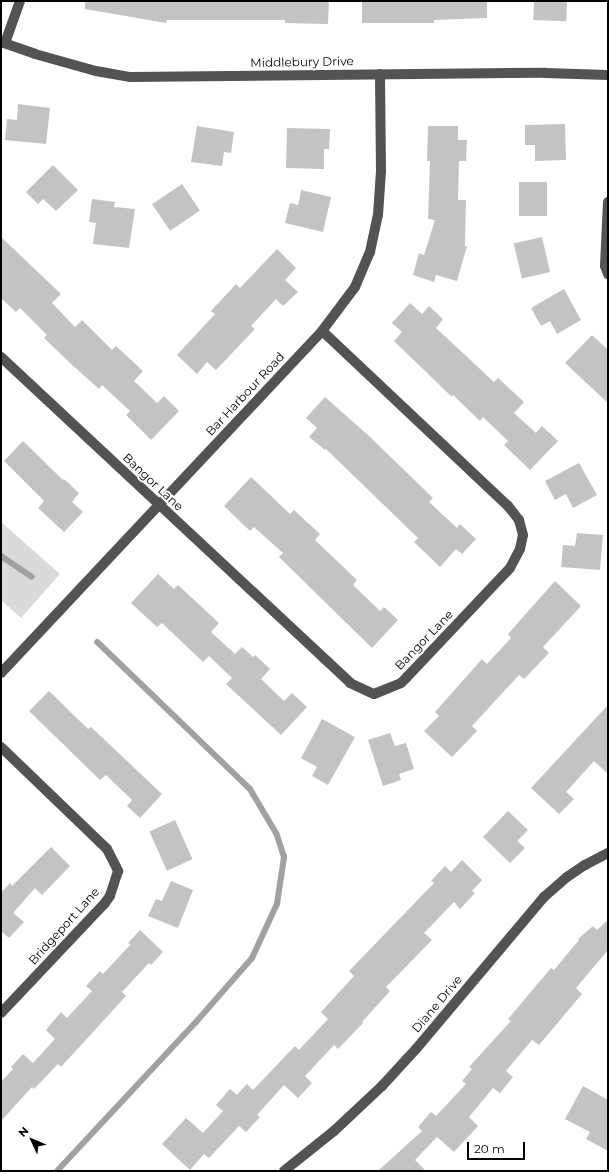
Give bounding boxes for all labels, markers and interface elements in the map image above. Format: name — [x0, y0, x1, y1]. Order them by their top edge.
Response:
street label: Middlebury Drive — [250, 54, 354, 70]
street label: Bar Harbour Road — [203, 349, 287, 439]
street label: Bangor Lane — [120, 450, 186, 514]
street label: Bangor Lane — [392, 607, 456, 673]
street label: Bridgeport Lane — [26, 884, 102, 968]
street label: Diane Drive — [409, 973, 465, 1035]
north arrow — [12, 1120, 52, 1160]
text: N — [15, 1124, 31, 1140]
scale bar — [469, 1134, 527, 1160]
text: 20 m — [474, 1141, 505, 1156]

